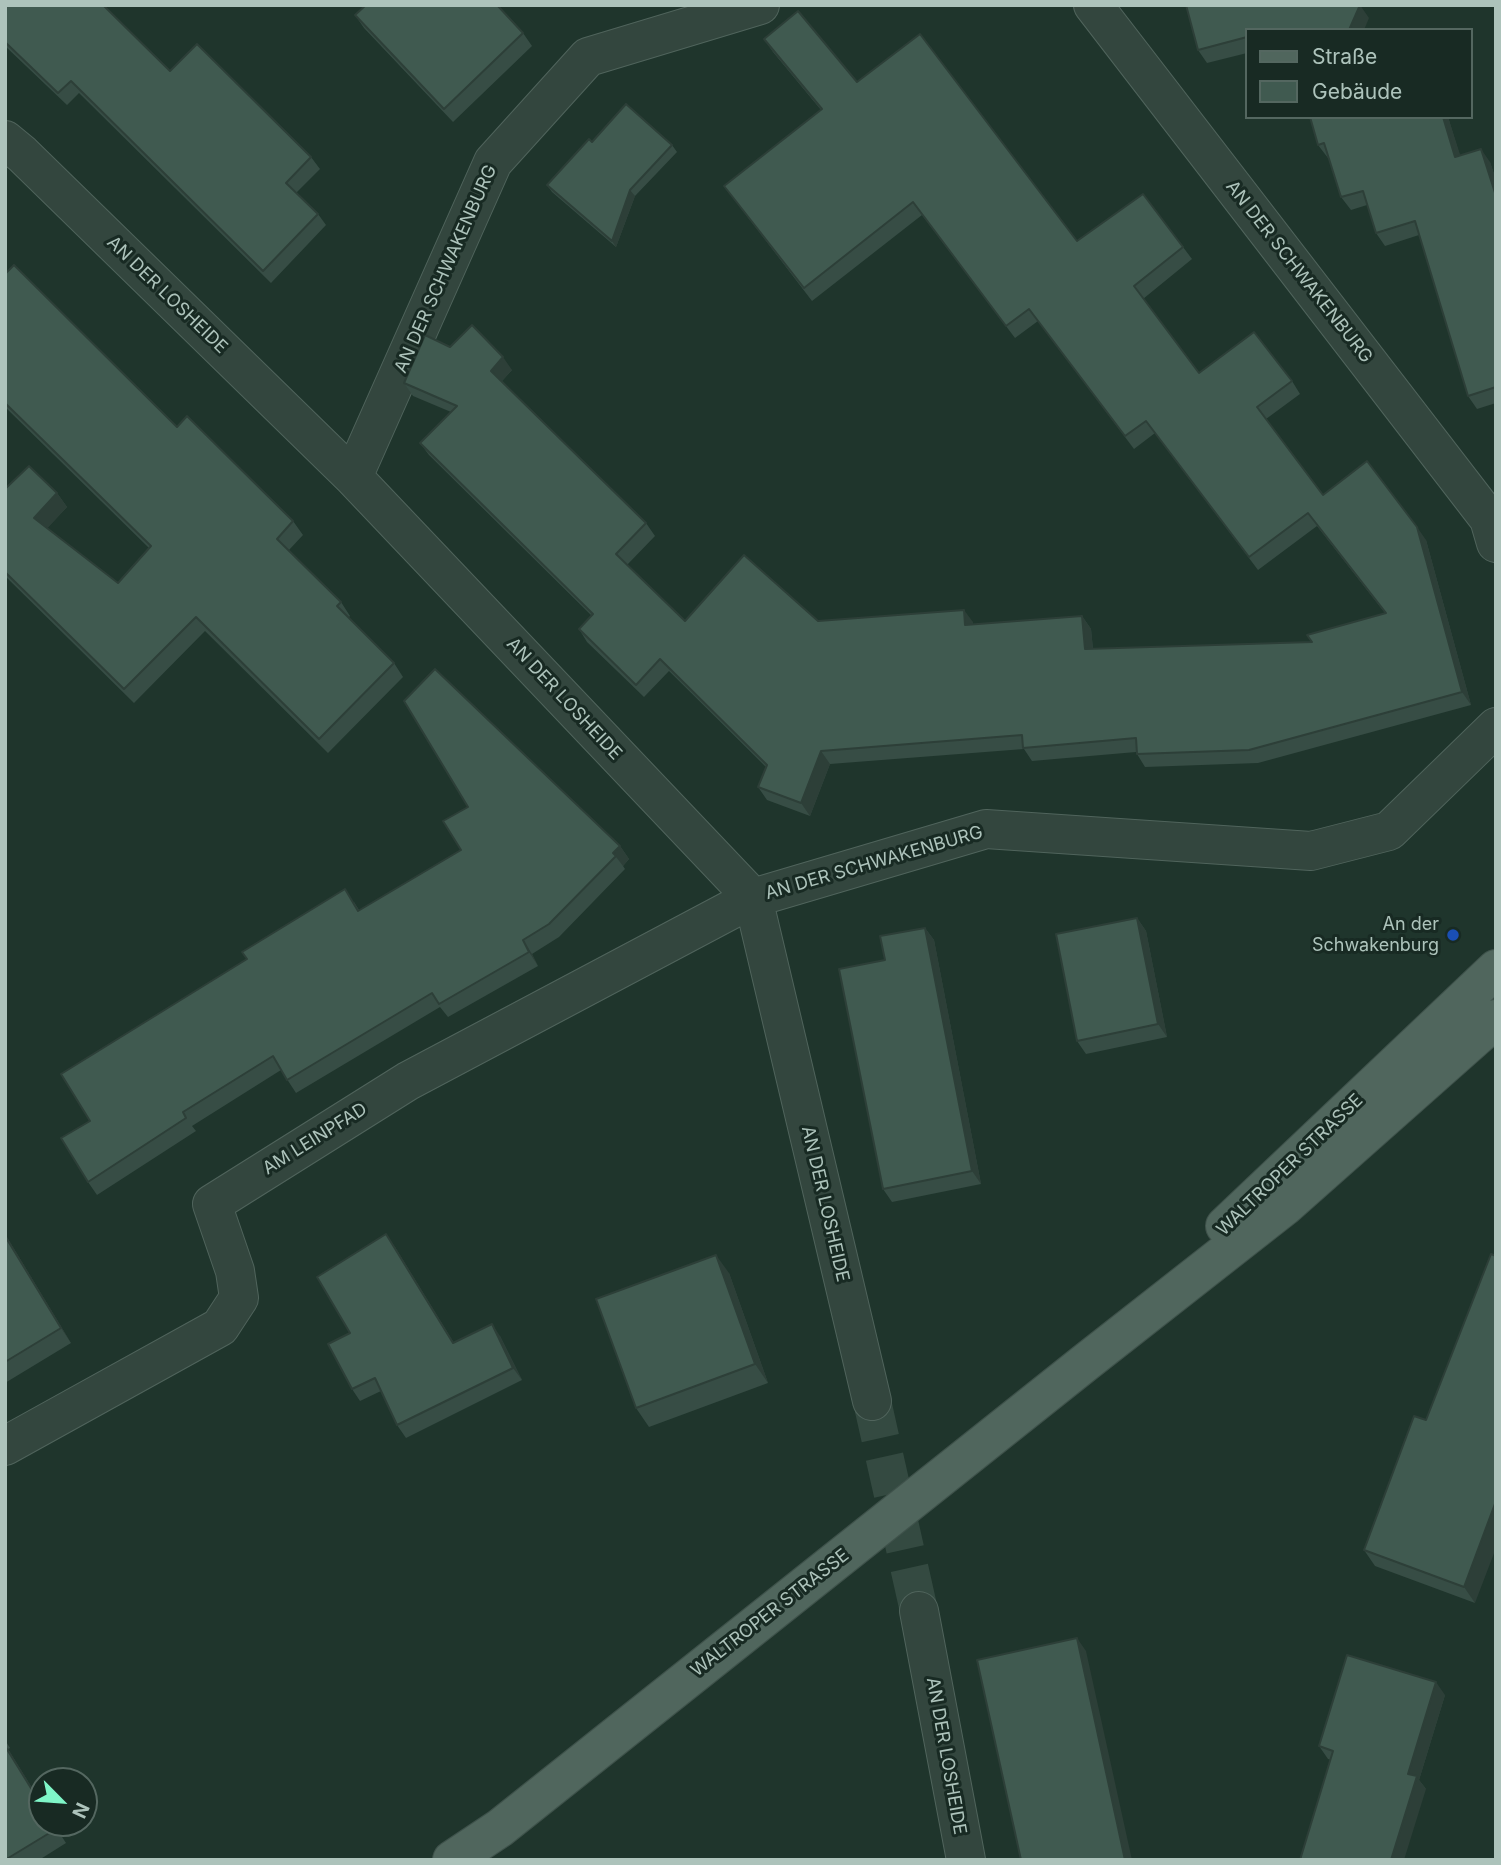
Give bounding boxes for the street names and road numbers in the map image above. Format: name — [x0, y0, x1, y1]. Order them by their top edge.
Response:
street label: AN DER SCHWAKENBURG — [390, 162, 502, 376]
street label: AN DER SCHWAKENBURG — [1221, 177, 1377, 367]
street label: AN DER LOSHEIDE — [102, 232, 232, 358]
street label: AN DER LOSHEIDE — [502, 633, 626, 765]
street label: AN DER SCHWAKENBURG — [763, 822, 985, 904]
street label: WALTROPER STRASSE — [1213, 1090, 1367, 1240]
street label: AM LEINPFAD — [259, 1098, 371, 1180]
street label: AN DER LOSHEIDE — [797, 1124, 853, 1284]
street label: WALTROPER STRASSE — [687, 1545, 853, 1681]
street label: AN DER LOSHEIDE — [922, 1676, 970, 1836]

